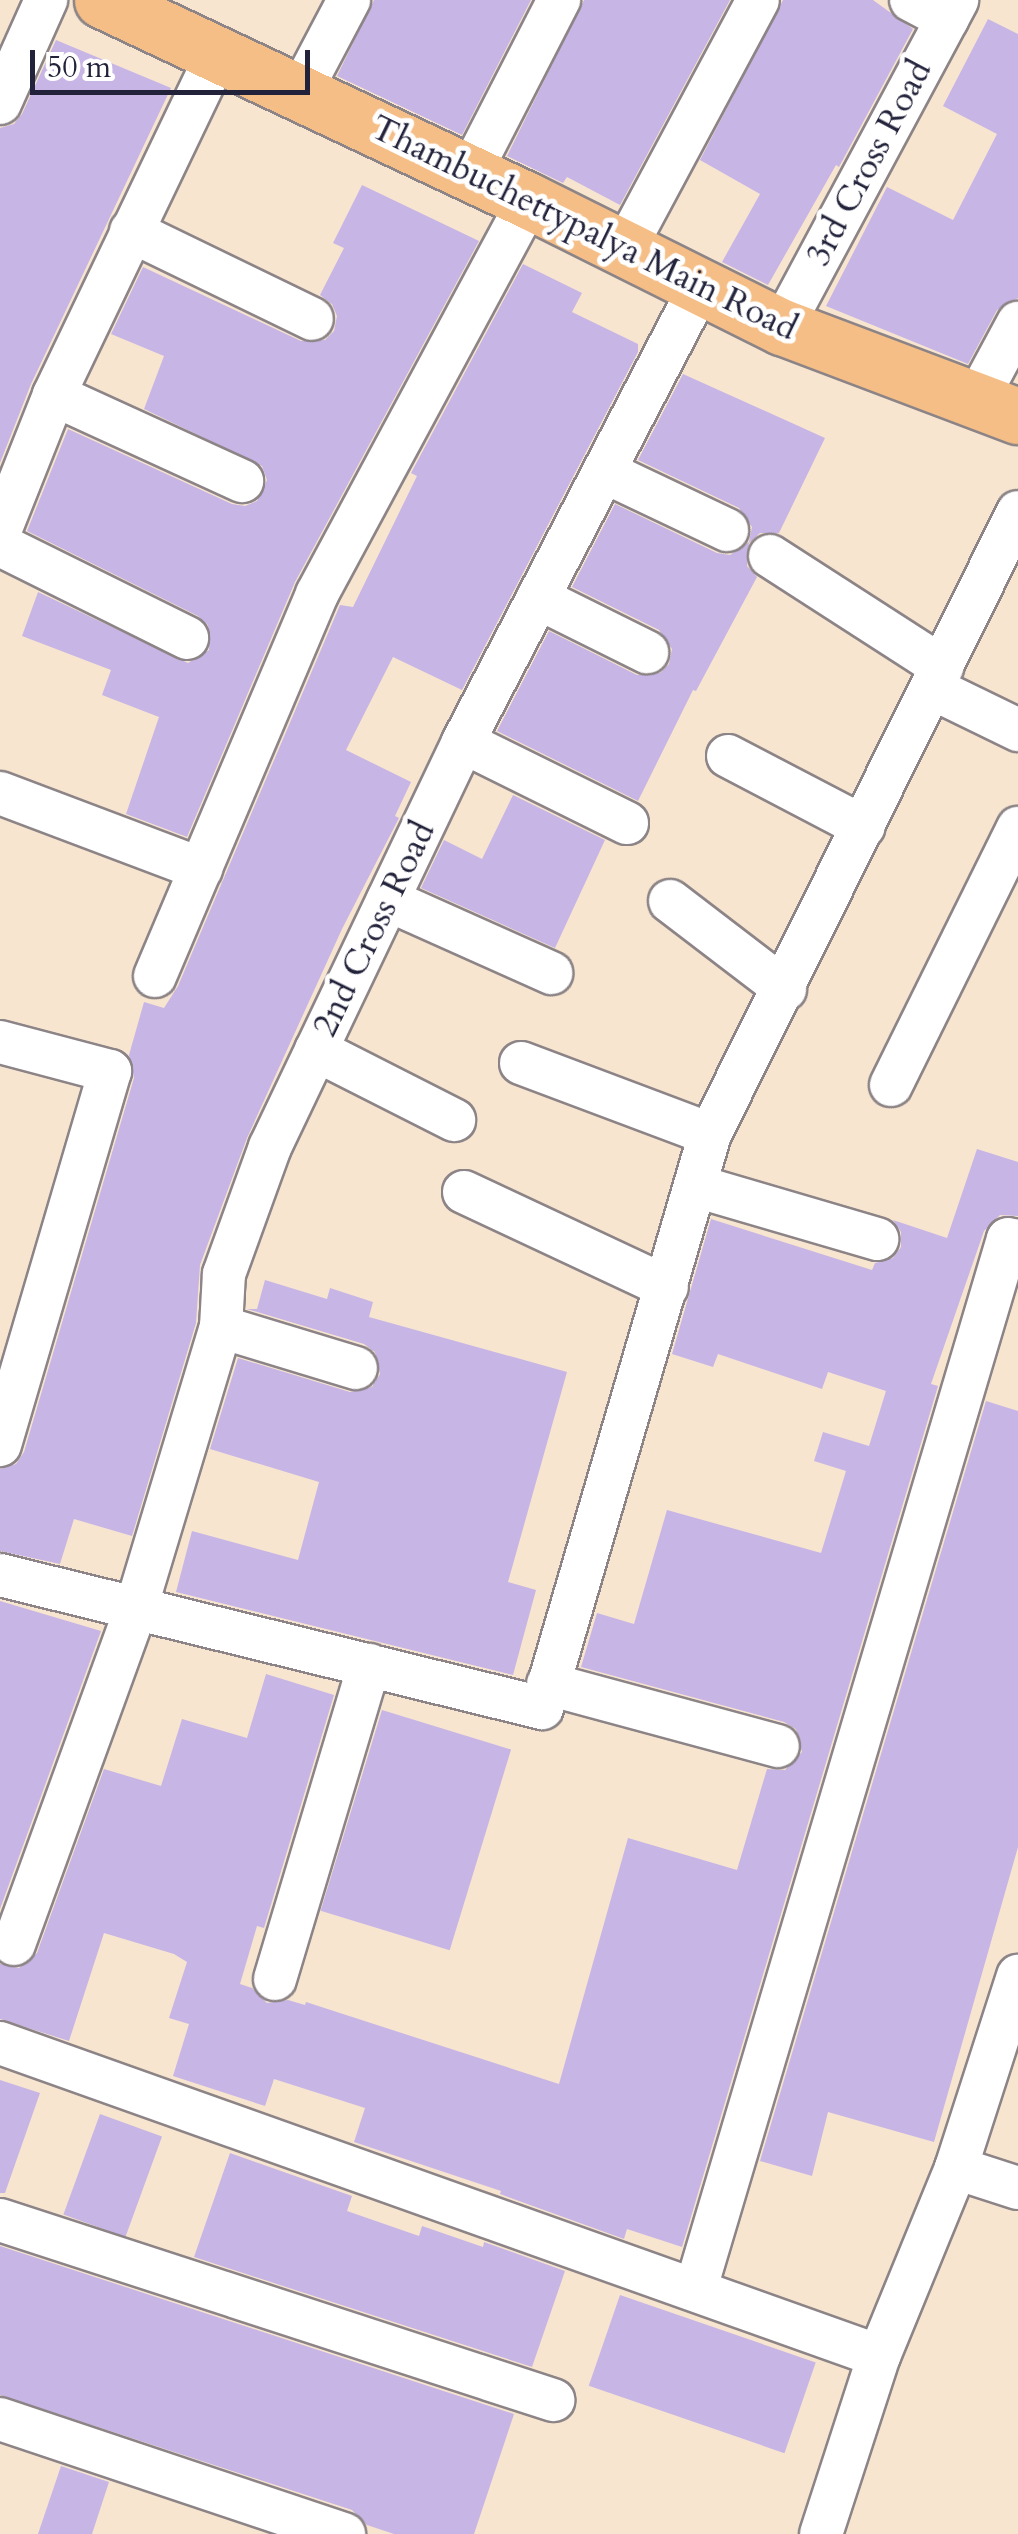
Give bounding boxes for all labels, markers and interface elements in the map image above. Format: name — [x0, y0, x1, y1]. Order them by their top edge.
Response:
scale bar — [35, 30, 315, 92]
text: 50 m — [47, 47, 111, 88]
street label: 3rd Cross Road — [797, 53, 941, 273]
street label: Thambuchettypalya Main Road — [364, 106, 804, 350]
street label: 2nd Cross Road — [304, 815, 444, 1043]

